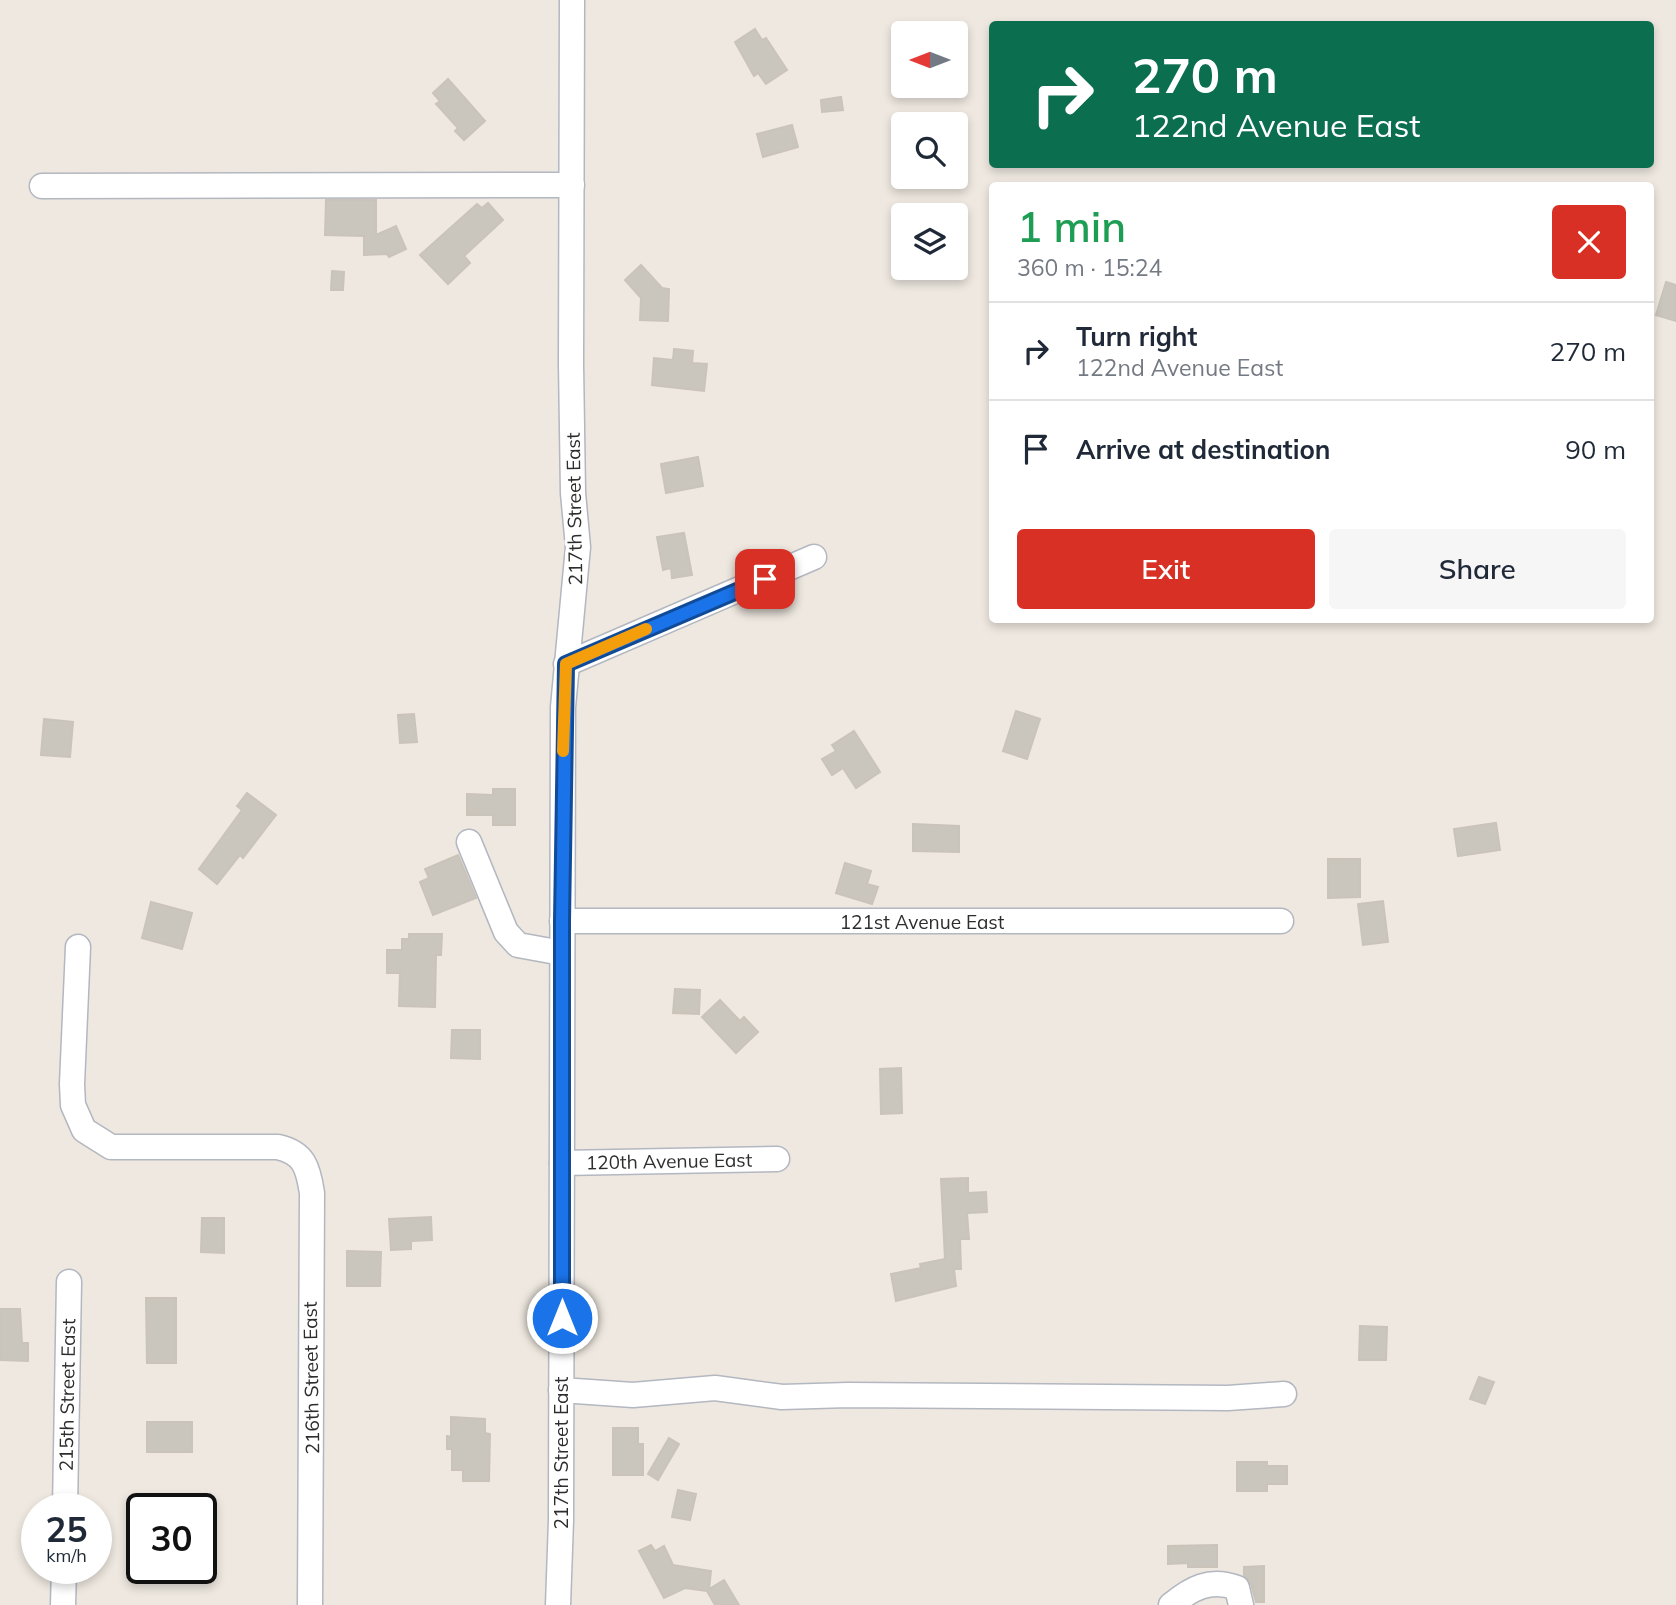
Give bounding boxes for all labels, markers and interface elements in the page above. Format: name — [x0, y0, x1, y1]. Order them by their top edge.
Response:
north arrow — [891, 21, 968, 98]
map controls — [891, 21, 968, 280]
text: 270 m — [1132, 44, 1278, 105]
icon: right — [1017, 49, 1108, 140]
text: 122nd Avenue East — [1132, 105, 1420, 145]
button: search — [891, 112, 968, 189]
text: 1 min — [1017, 200, 1126, 253]
button: layers — [891, 203, 968, 280]
button: close — [1552, 205, 1626, 279]
text: 360 m · 15:24 — [1017, 253, 1162, 282]
text: Turn right — [1076, 320, 1197, 353]
icon: right — [1017, 332, 1055, 370]
text: 270 m — [1550, 335, 1626, 368]
text: 122nd Avenue East — [1076, 353, 1283, 382]
icon: arrive — [1017, 430, 1055, 468]
street label: 217th Street East — [561, 432, 587, 586]
text: Arrive at destination — [1076, 433, 1331, 466]
text: 90 m — [1565, 433, 1626, 466]
button: Exit — [1017, 529, 1315, 609]
button: Share — [1329, 529, 1626, 609]
pin — [735, 549, 795, 609]
icon: arrive — [746, 560, 784, 598]
street label: 121st Avenue East — [840, 910, 1005, 934]
street label: 120th Avenue East — [586, 1148, 753, 1174]
position arrow — [525, 1281, 599, 1355]
street label: 216th Street East — [298, 1301, 324, 1455]
street label: 215th Street East — [54, 1318, 80, 1472]
street label: 217th Street East — [549, 1376, 573, 1529]
speed limit sign: 30 — [126, 1493, 217, 1584]
text: 25 — [45, 1507, 88, 1551]
text: km/h — [46, 1544, 87, 1567]

